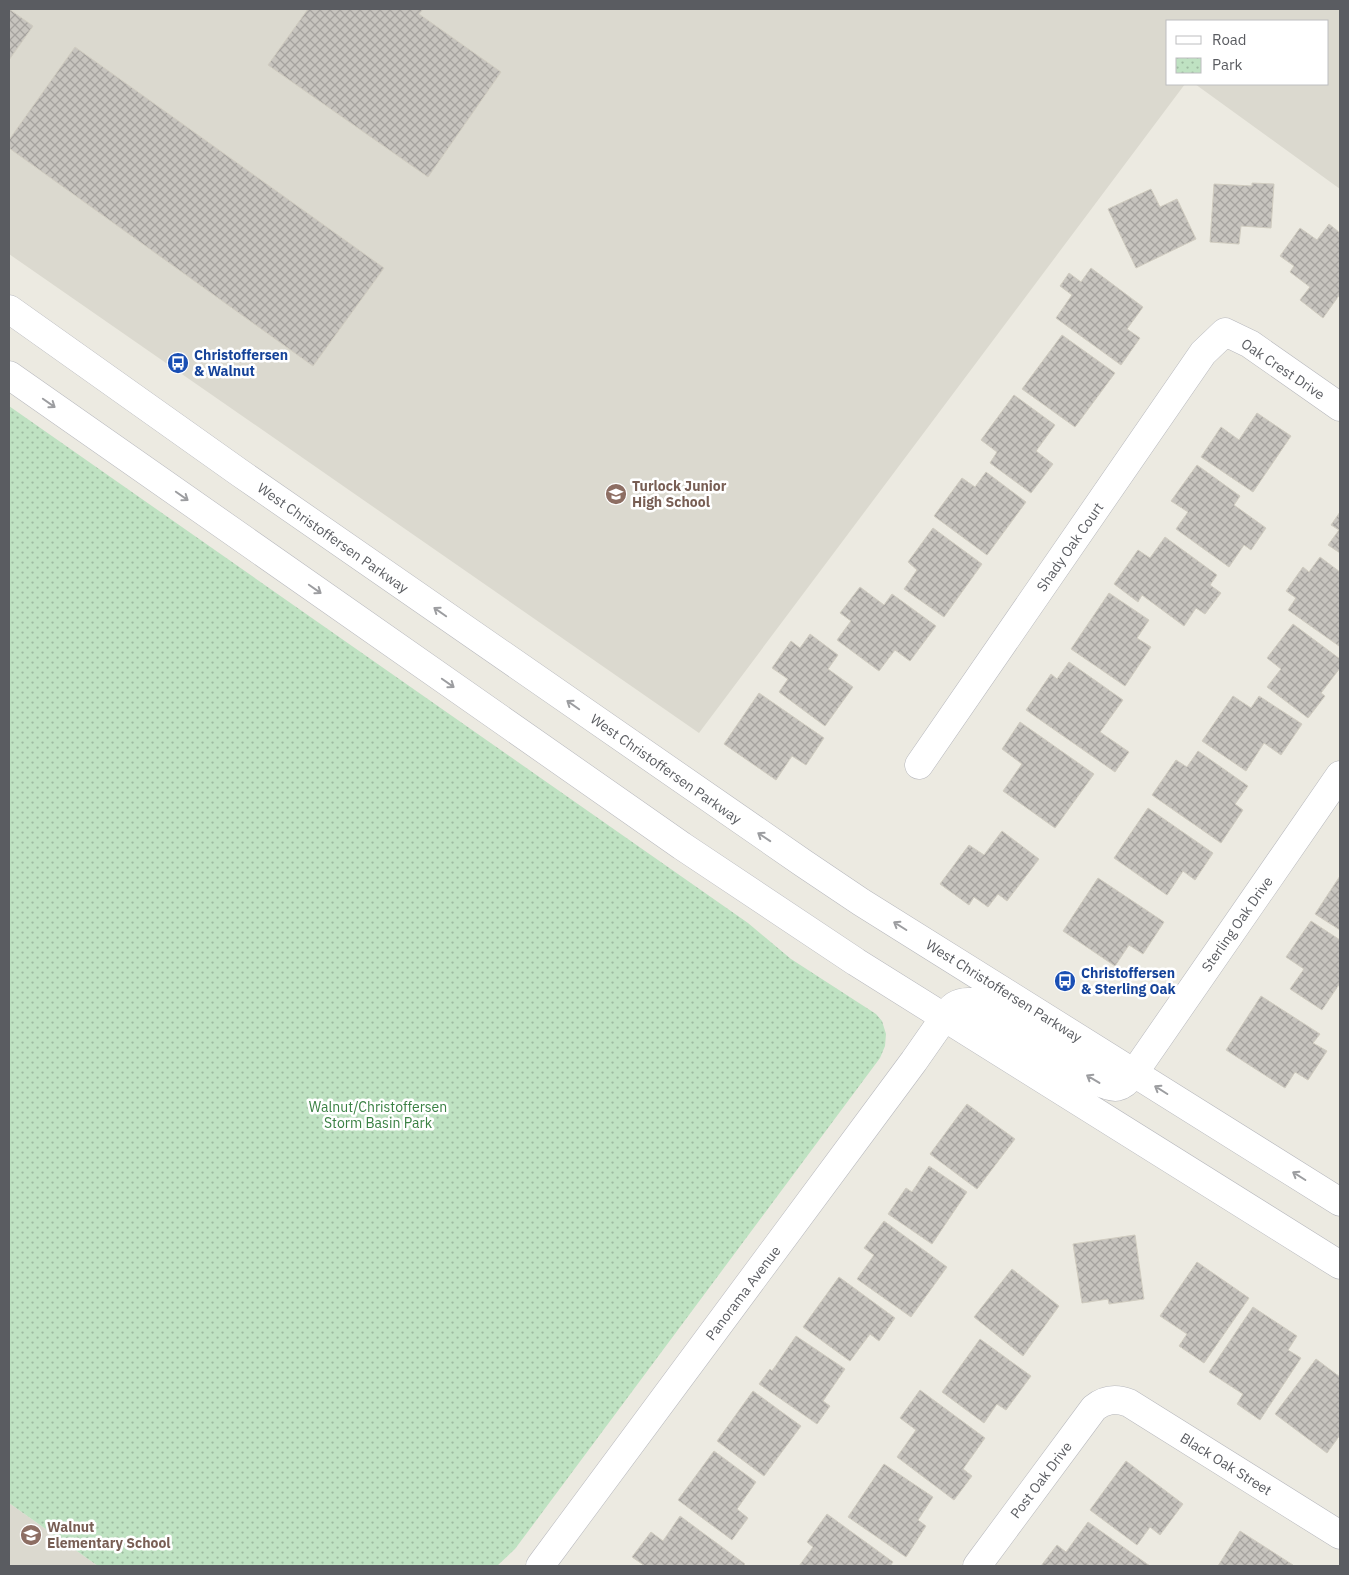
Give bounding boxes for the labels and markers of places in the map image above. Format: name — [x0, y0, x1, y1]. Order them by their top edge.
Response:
place label: Christoffersen & Walnut — [194, 346, 288, 380]
bus stop icon: Christoffersen & Walnut — [166, 351, 190, 375]
place label: Turlock Junior High School — [632, 477, 727, 511]
school or university icon: Turlock Junior High School — [604, 482, 628, 506]
place label: Christoffersen & Sterling Oak — [1081, 964, 1176, 998]
bus stop icon: Christoffersen & Sterling Oak — [1053, 969, 1077, 993]
place label: Walnut Elementary School — [47, 1518, 171, 1552]
school or university icon: Walnut Elementary School — [19, 1523, 43, 1547]

